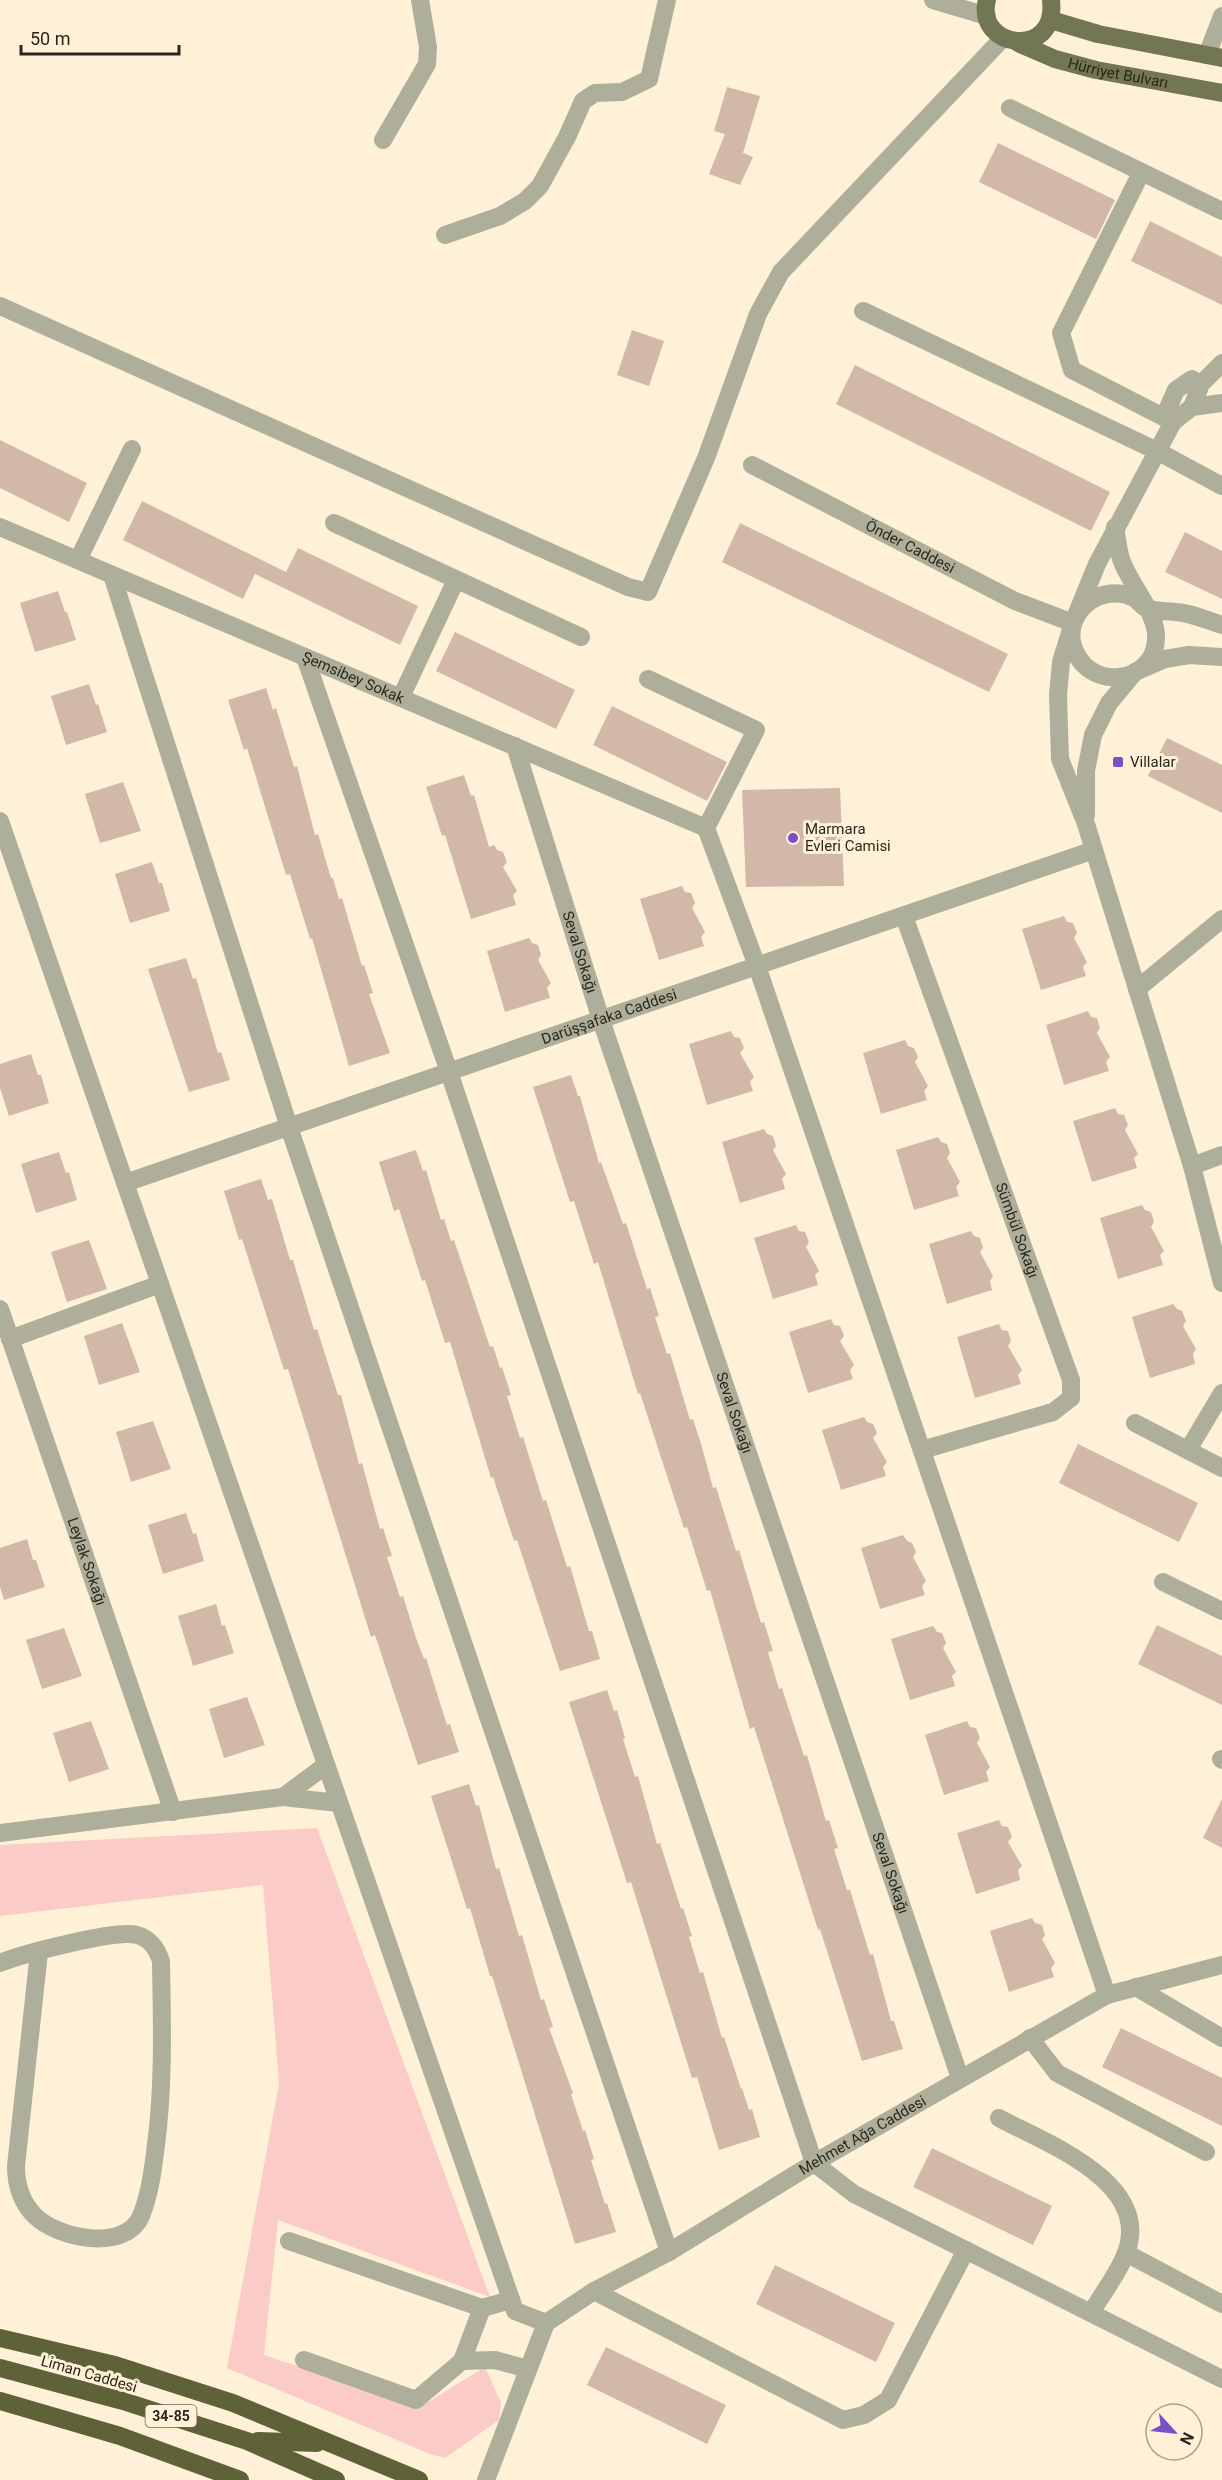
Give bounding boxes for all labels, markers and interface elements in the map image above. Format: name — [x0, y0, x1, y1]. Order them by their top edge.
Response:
scale bar — [21, 18, 178, 56]
text: 50 m — [30, 28, 70, 49]
street label: Hürriyet Bulvarı — [1066, 54, 1170, 92]
street label: Önder Caddesi — [862, 516, 958, 577]
street label: Şemsibey Sokak — [299, 648, 407, 707]
place label: Villalar — [1130, 753, 1176, 771]
marker: Villalar — [1111, 755, 1125, 769]
place label: Marmara Evleri Camisi — [805, 820, 891, 855]
marker: Marmara Evleri Camisi — [786, 831, 800, 845]
street label: Seval Sokağı — [558, 909, 601, 995]
street label: Darüşşafaka Caddesi — [539, 985, 679, 1048]
street label: Sümbül Sokağı — [992, 1180, 1042, 1280]
street label: Seval Sokağı — [712, 1370, 756, 1456]
street label: Leylak Sokağı — [63, 1515, 110, 1608]
street label: Seval Sokağı — [868, 1830, 913, 1916]
street label: Mehmet Ağa Caddesi — [796, 2092, 929, 2179]
street label: Liman Caddesi — [39, 2352, 139, 2396]
north arrow — [1144, 2402, 1204, 2462]
road number: 34-85 — [146, 2405, 196, 2427]
text: N — [1176, 2429, 1198, 2448]

